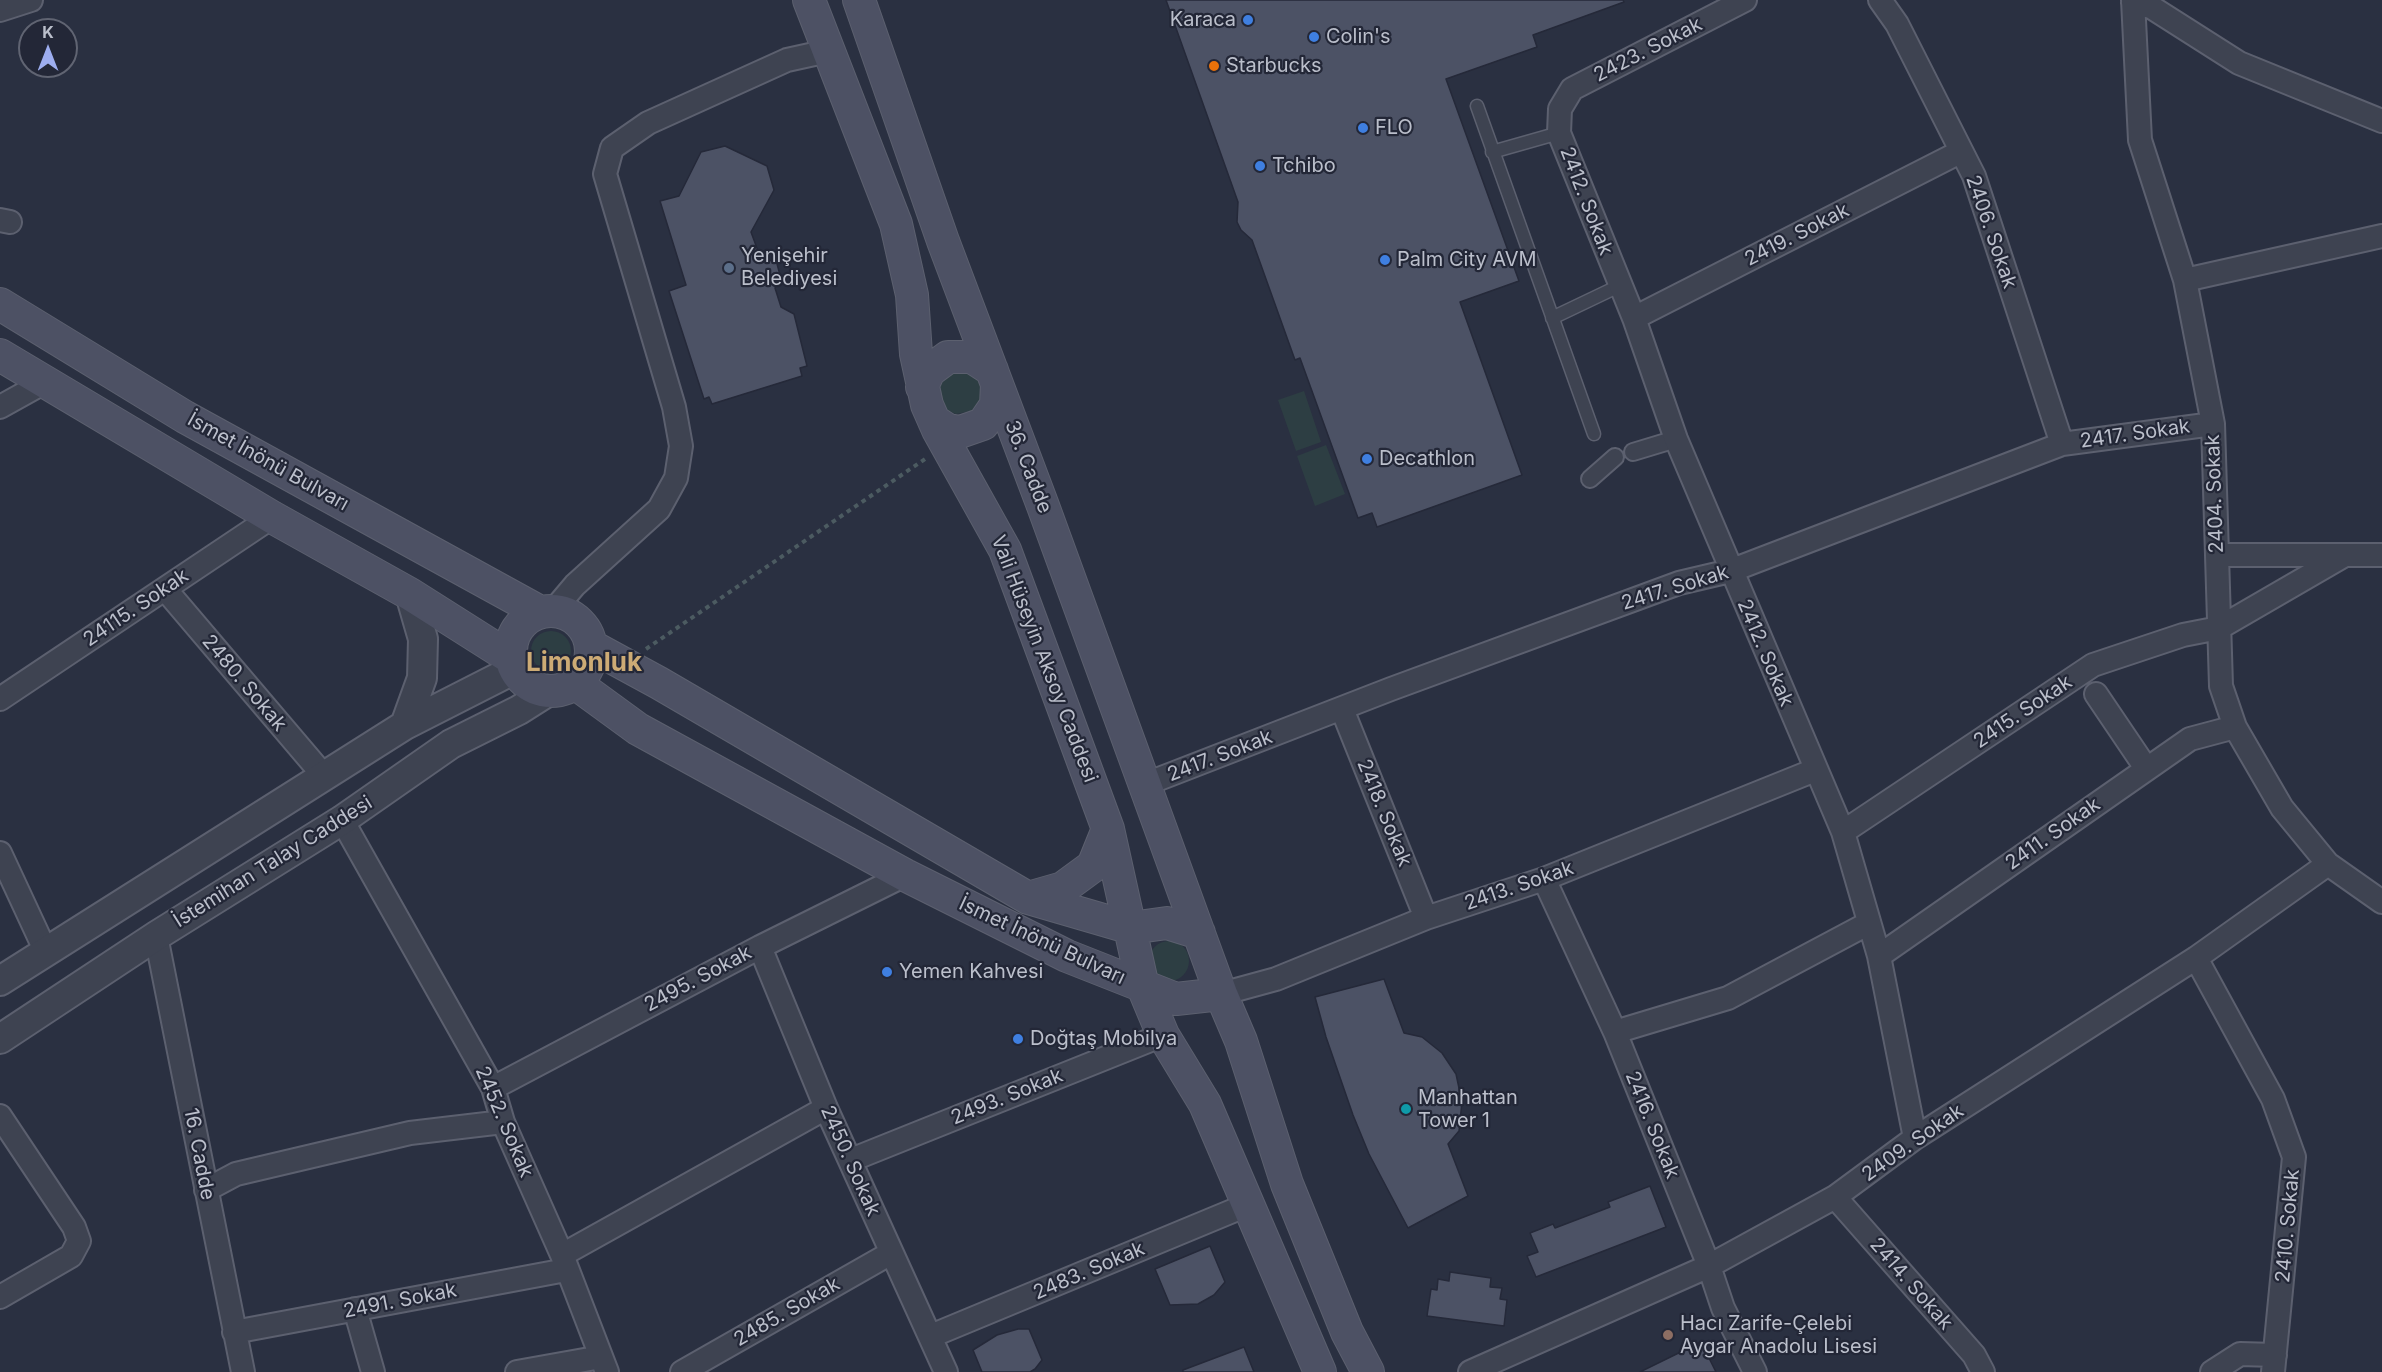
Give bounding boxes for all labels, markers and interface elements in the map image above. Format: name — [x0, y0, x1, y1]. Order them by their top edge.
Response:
place label: Karaca — [1170, 8, 1236, 32]
street label: 2423. Sokak — [1590, 12, 1706, 88]
marker: Karaca — [1241, 13, 1255, 27]
north arrow — [18, 18, 78, 78]
text: K — [42, 22, 54, 42]
place label: Colin's — [1326, 25, 1391, 49]
marker: Colin's — [1307, 30, 1321, 44]
place label: Starbucks — [1226, 54, 1322, 78]
marker: Starbucks — [1207, 59, 1221, 73]
place label: FLO — [1375, 116, 1413, 140]
marker: FLO — [1356, 121, 1370, 135]
street label: 2412. Sokak — [1554, 143, 1618, 259]
place label: Tchibo — [1272, 154, 1336, 178]
marker: Tchibo — [1253, 159, 1267, 173]
street label: 2406. Sokak — [1960, 172, 2022, 292]
street label: 2419. Sokak — [1741, 198, 1853, 272]
place label: Yenişehir Belediyesi — [741, 244, 837, 291]
place label: Palm City AVM — [1397, 248, 1537, 272]
marker: Palm City AVM — [1378, 253, 1392, 267]
marker: Yenişehir Belediyesi — [722, 261, 736, 275]
street label: İsmet İnönü Bulvarı — [183, 408, 353, 516]
street label: 2417. Sokak — [2078, 414, 2192, 454]
street label: 36. Cadde — [999, 417, 1057, 517]
street label: 2404. Sokak — [2201, 434, 2229, 554]
place label: Decathlon — [1379, 447, 1475, 471]
marker: Decathlon — [1360, 452, 1374, 466]
street label: Vali Hüseyin Aksoy Caddesi — [986, 532, 1102, 786]
street label: 2417. Sokak — [1619, 560, 1731, 616]
street label: 24115. Sokak — [79, 564, 193, 652]
street label: 2412. Sokak — [1732, 596, 1798, 710]
street label: 2480. Sokak — [197, 630, 291, 736]
district label: Limonluk — [526, 647, 642, 679]
street label: 2415. Sokak — [1969, 670, 2077, 754]
street label: 2417. Sokak — [1164, 725, 1276, 787]
street label: 2418. Sokak — [1352, 756, 1416, 870]
street label: İstemihan Talay Caddesi — [169, 791, 377, 933]
street label: 2411. Sokak — [2001, 793, 2105, 875]
street label: 2413. Sokak — [1461, 856, 1577, 916]
street label: İsmet İnönü Bulvarı — [955, 892, 1129, 990]
street label: 2495. Sokak — [640, 941, 756, 1017]
place label: Yemen Kahvesi — [899, 960, 1043, 984]
marker: Yemen Kahvesi — [880, 965, 894, 979]
place label: Doğtaş Mobilya — [1030, 1027, 1177, 1051]
marker: Doğtaş Mobilya — [1011, 1032, 1025, 1046]
street label: 2452. Sokak — [470, 1063, 538, 1181]
street label: 2493. Sokak — [948, 1064, 1066, 1130]
street label: 2416. Sokak — [1620, 1068, 1684, 1182]
place label: Manhattan Tower 1 — [1418, 1086, 1518, 1133]
street label: 2409. Sokak — [1857, 1099, 1969, 1187]
street label: 2450. Sokak — [815, 1102, 885, 1220]
marker: Manhattan Tower 1 — [1399, 1102, 1413, 1116]
street label: 16. Cadde — [178, 1106, 220, 1202]
street label: 2410. Sokak — [2271, 1168, 2305, 1284]
street label: 2414. Sokak — [1864, 1233, 1958, 1335]
street label: 2483. Sokak — [1030, 1237, 1148, 1305]
street label: 2485. Sokak — [730, 1272, 844, 1352]
street label: 2491. Sokak — [341, 1278, 459, 1324]
place label: Hacı Zarife-Çelebi Aygar Anadolu Lisesi — [1680, 1312, 1877, 1359]
marker: Hacı Zarife-Çelebi Aygar Anadolu Lisesi — [1661, 1328, 1675, 1342]

